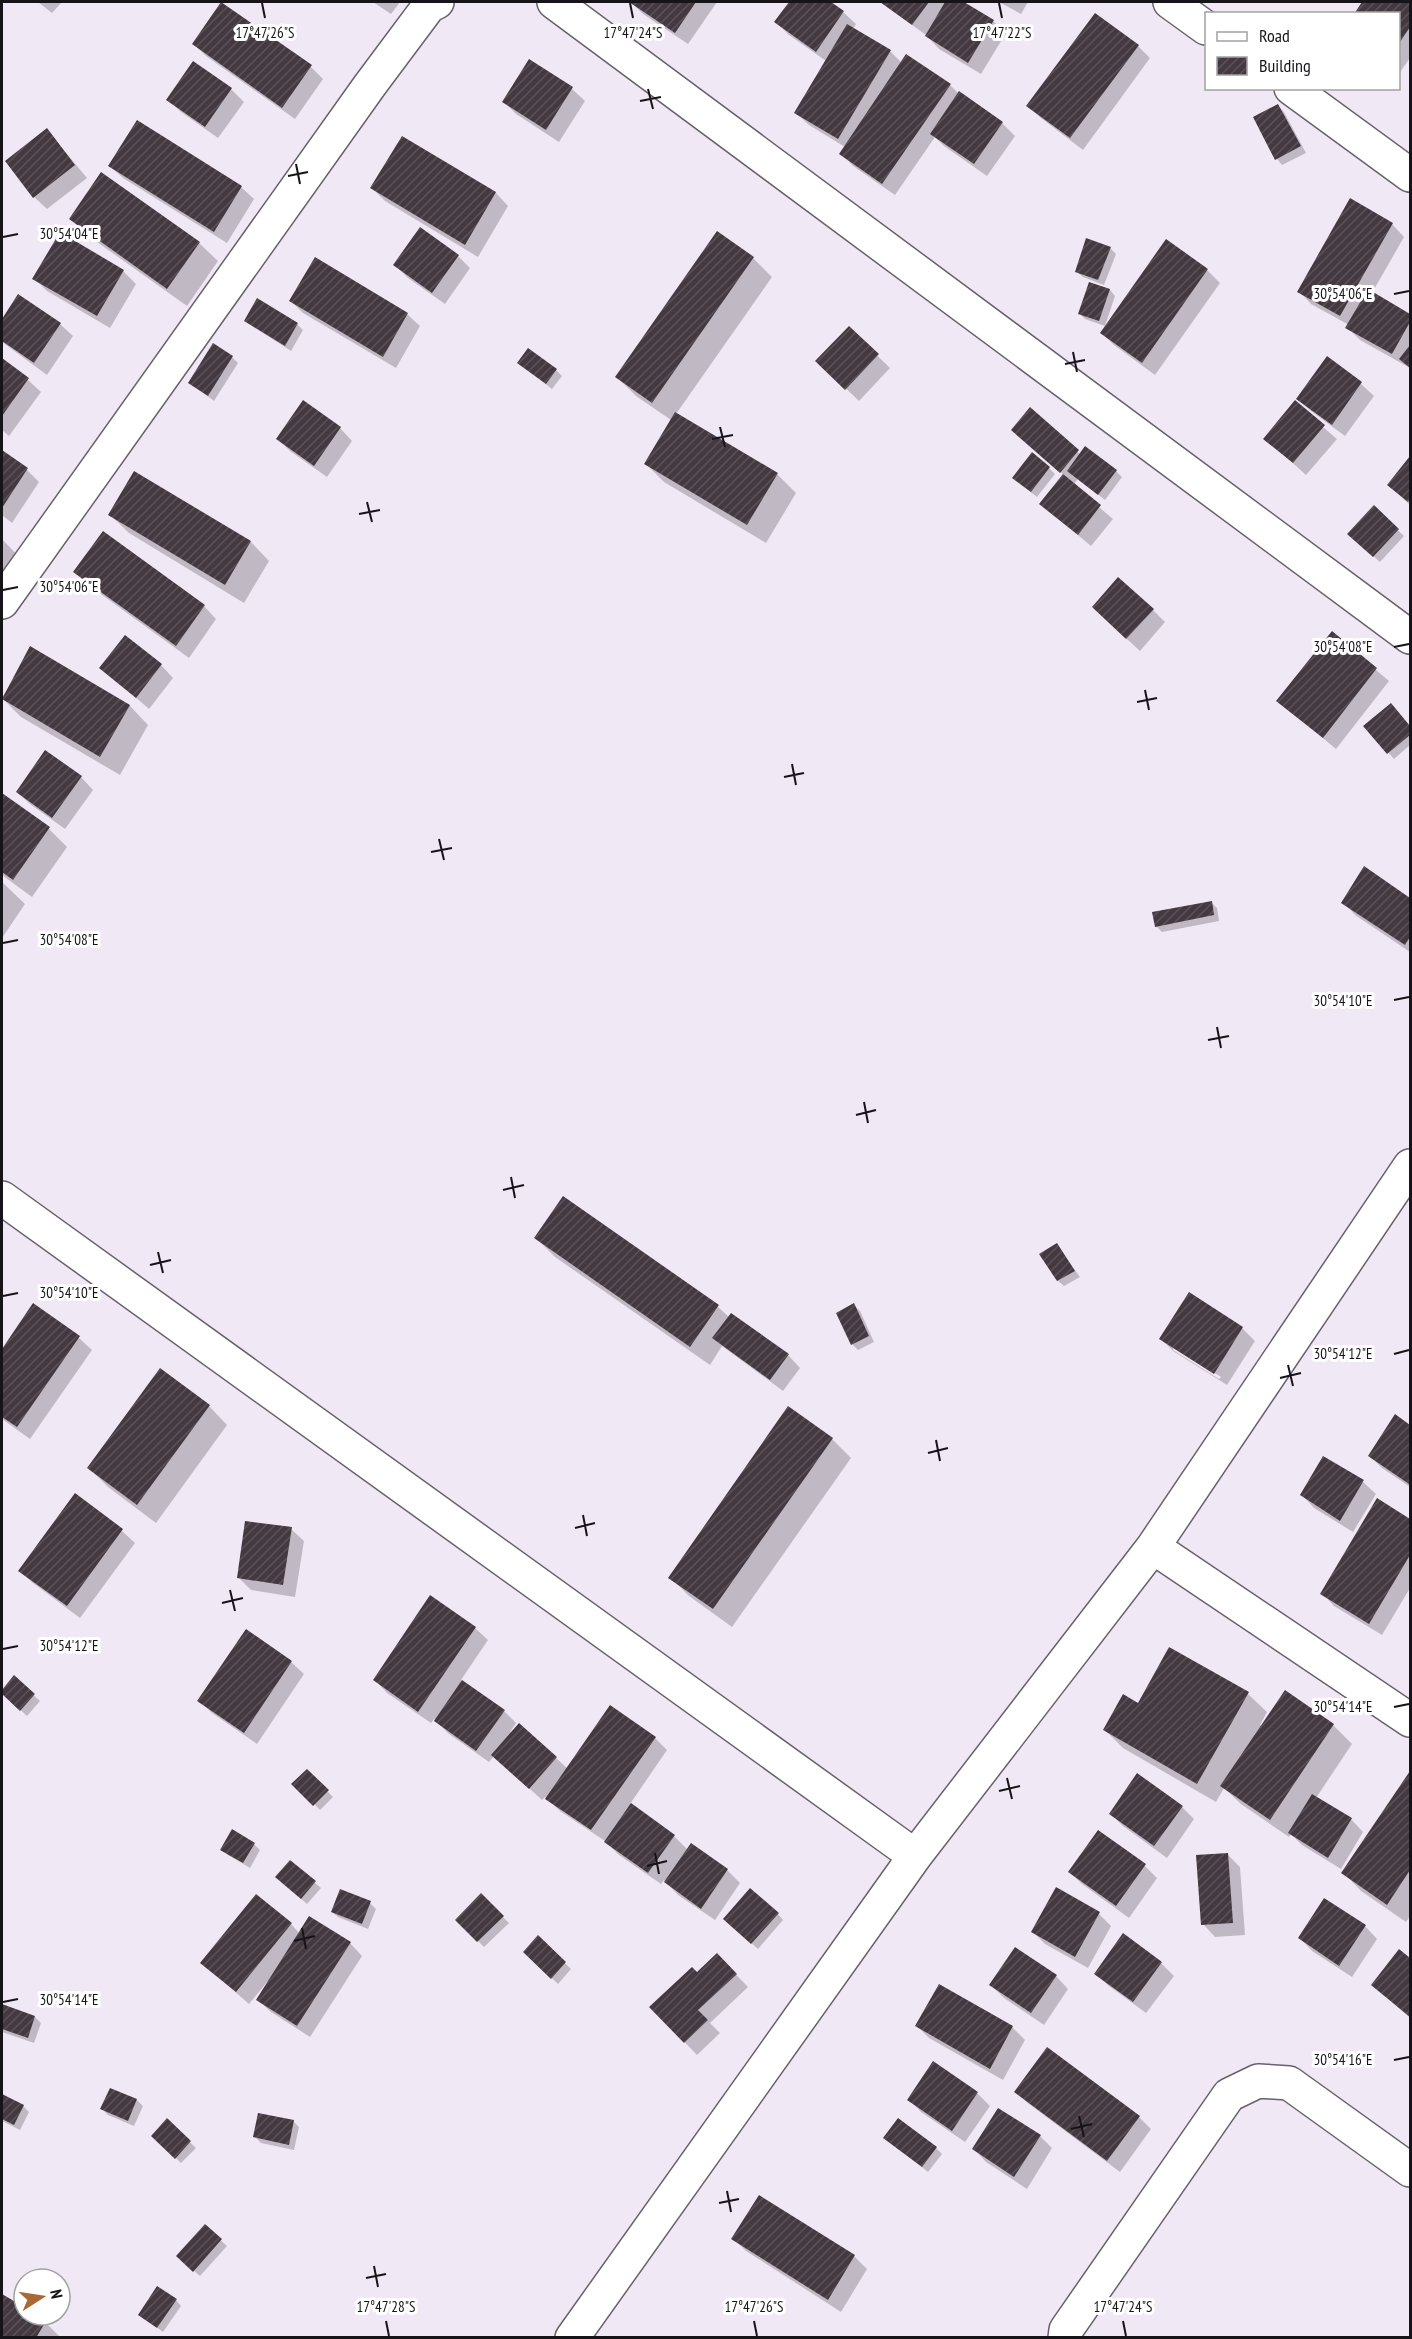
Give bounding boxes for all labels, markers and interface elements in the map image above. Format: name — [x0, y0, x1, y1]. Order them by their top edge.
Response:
legend — [1205, 12, 1400, 90]
text: 17°47'26"S — [235, 23, 295, 42]
text: 17°47'24"S — [603, 23, 663, 42]
text: 17°47'22"S — [972, 23, 1032, 42]
text: Road — [1259, 24, 1290, 47]
text: Building — [1259, 54, 1311, 77]
text: 30°54'04"E — [39, 224, 99, 243]
text: 30°54'06"E — [1313, 284, 1373, 303]
text: 30°54'06"E — [39, 577, 99, 596]
text: 30°54'08"E — [1313, 637, 1373, 656]
text: 30°54'08"E — [39, 930, 99, 949]
text: 30°54'10"E — [1313, 991, 1373, 1010]
text: 30°54'10"E — [39, 1283, 99, 1302]
text: 30°54'12"E — [1313, 1344, 1373, 1363]
text: 30°54'12"E — [39, 1636, 99, 1655]
text: 30°54'14"E — [1313, 1697, 1373, 1716]
text: 30°54'14"E — [39, 1990, 99, 2009]
text: 30°54'16"E — [1313, 2050, 1373, 2069]
north arrow — [12, 2267, 72, 2327]
text: N — [46, 2288, 67, 2300]
text: 17°47'28"S — [356, 2297, 416, 2316]
text: 17°47'26"S — [724, 2297, 784, 2316]
text: 17°47'24"S — [1093, 2297, 1153, 2316]

